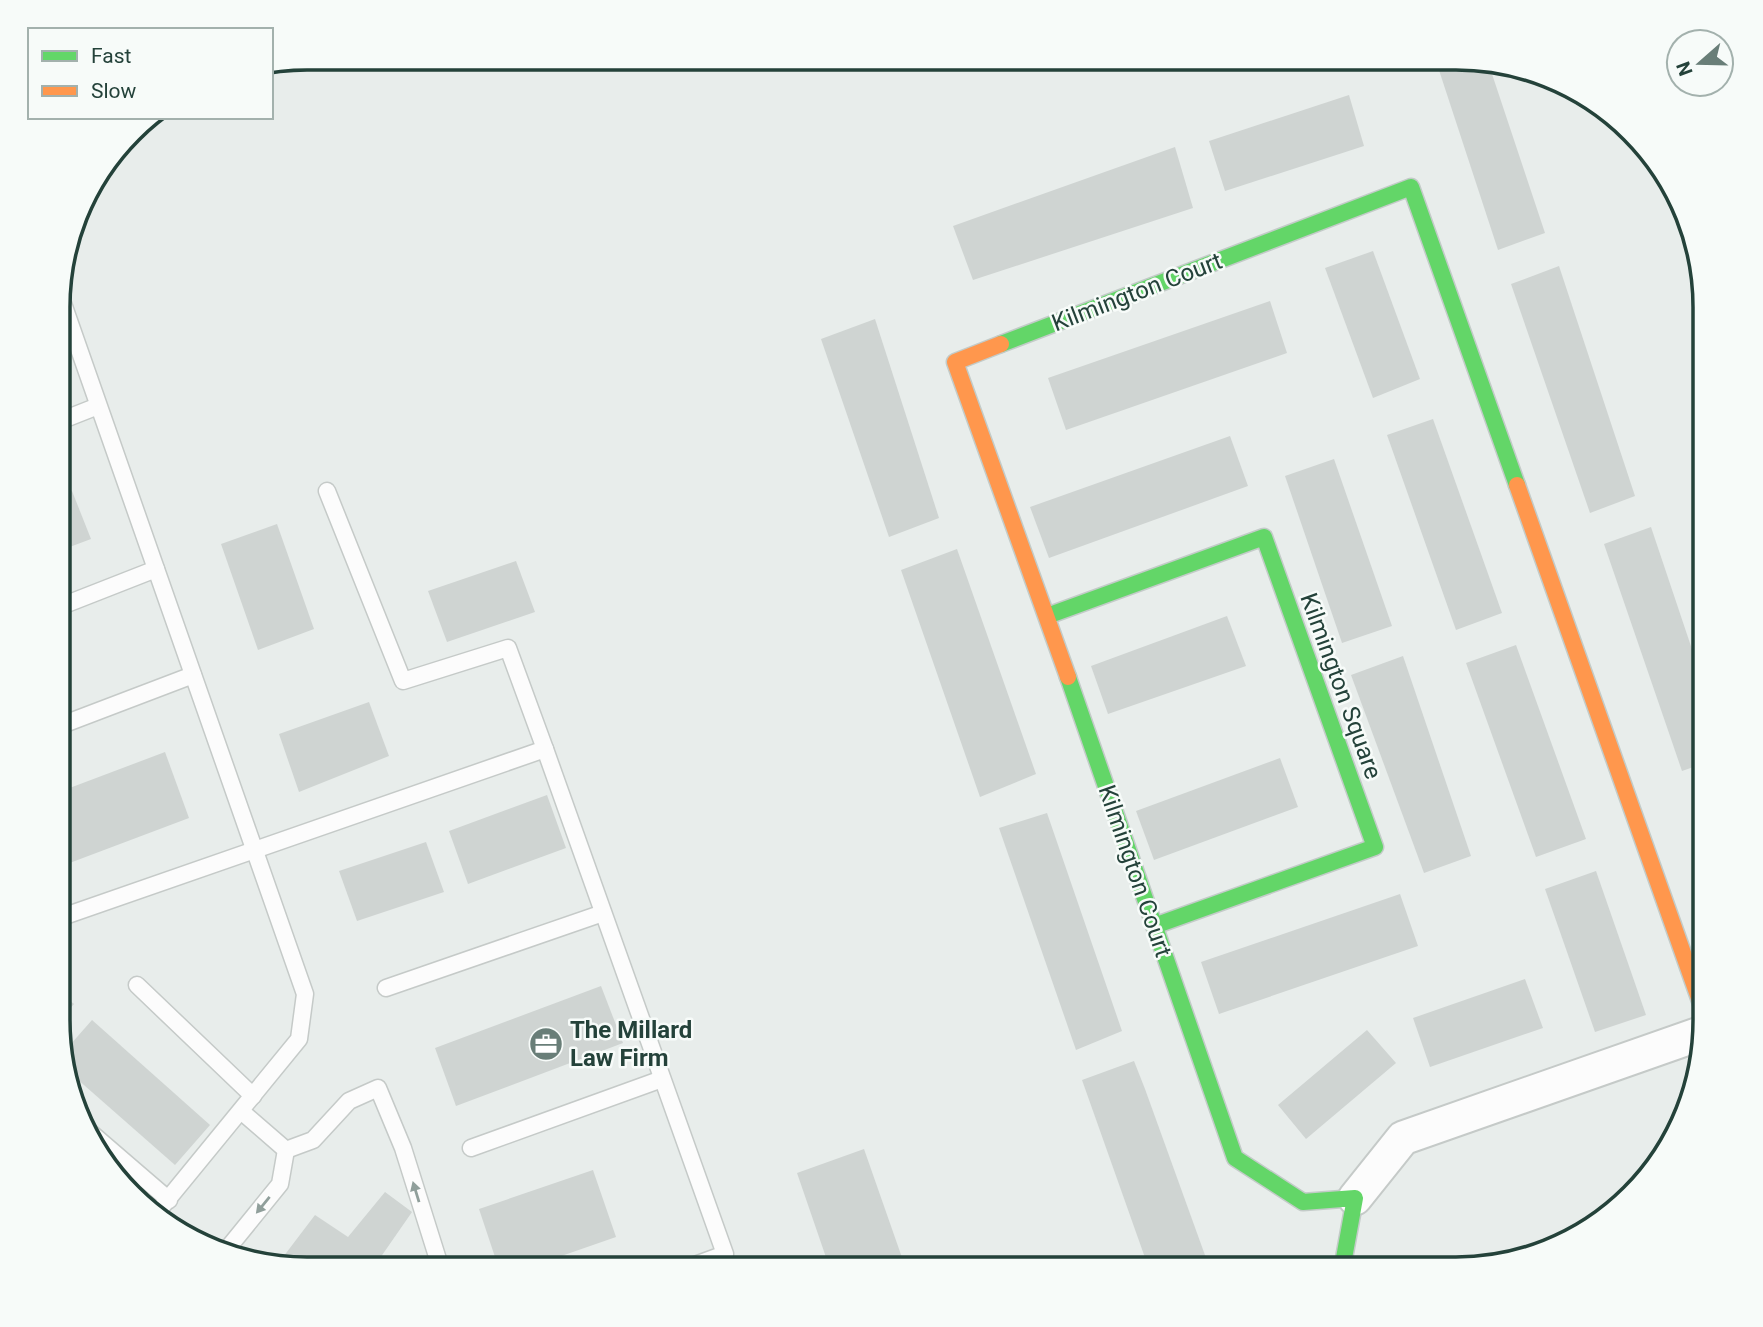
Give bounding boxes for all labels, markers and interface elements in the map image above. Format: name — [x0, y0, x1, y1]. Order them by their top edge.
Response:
legend — [28, 28, 273, 119]
north arrow — [1665, 28, 1735, 98]
text: Fast — [91, 44, 132, 68]
text: N — [1671, 58, 1698, 79]
text: Slow — [91, 79, 137, 103]
street label: Kilmington Court — [1048, 247, 1226, 337]
street label: Kilmington Square — [1294, 589, 1388, 783]
street label: Kilmington Court — [1092, 781, 1178, 961]
place label: The Millard Law Firm — [570, 1016, 692, 1072]
office icon: The Millard Law Firm — [527, 1025, 565, 1063]
one-way arrow — [411, 1181, 421, 1202]
one-way arrow — [255, 1196, 270, 1214]

